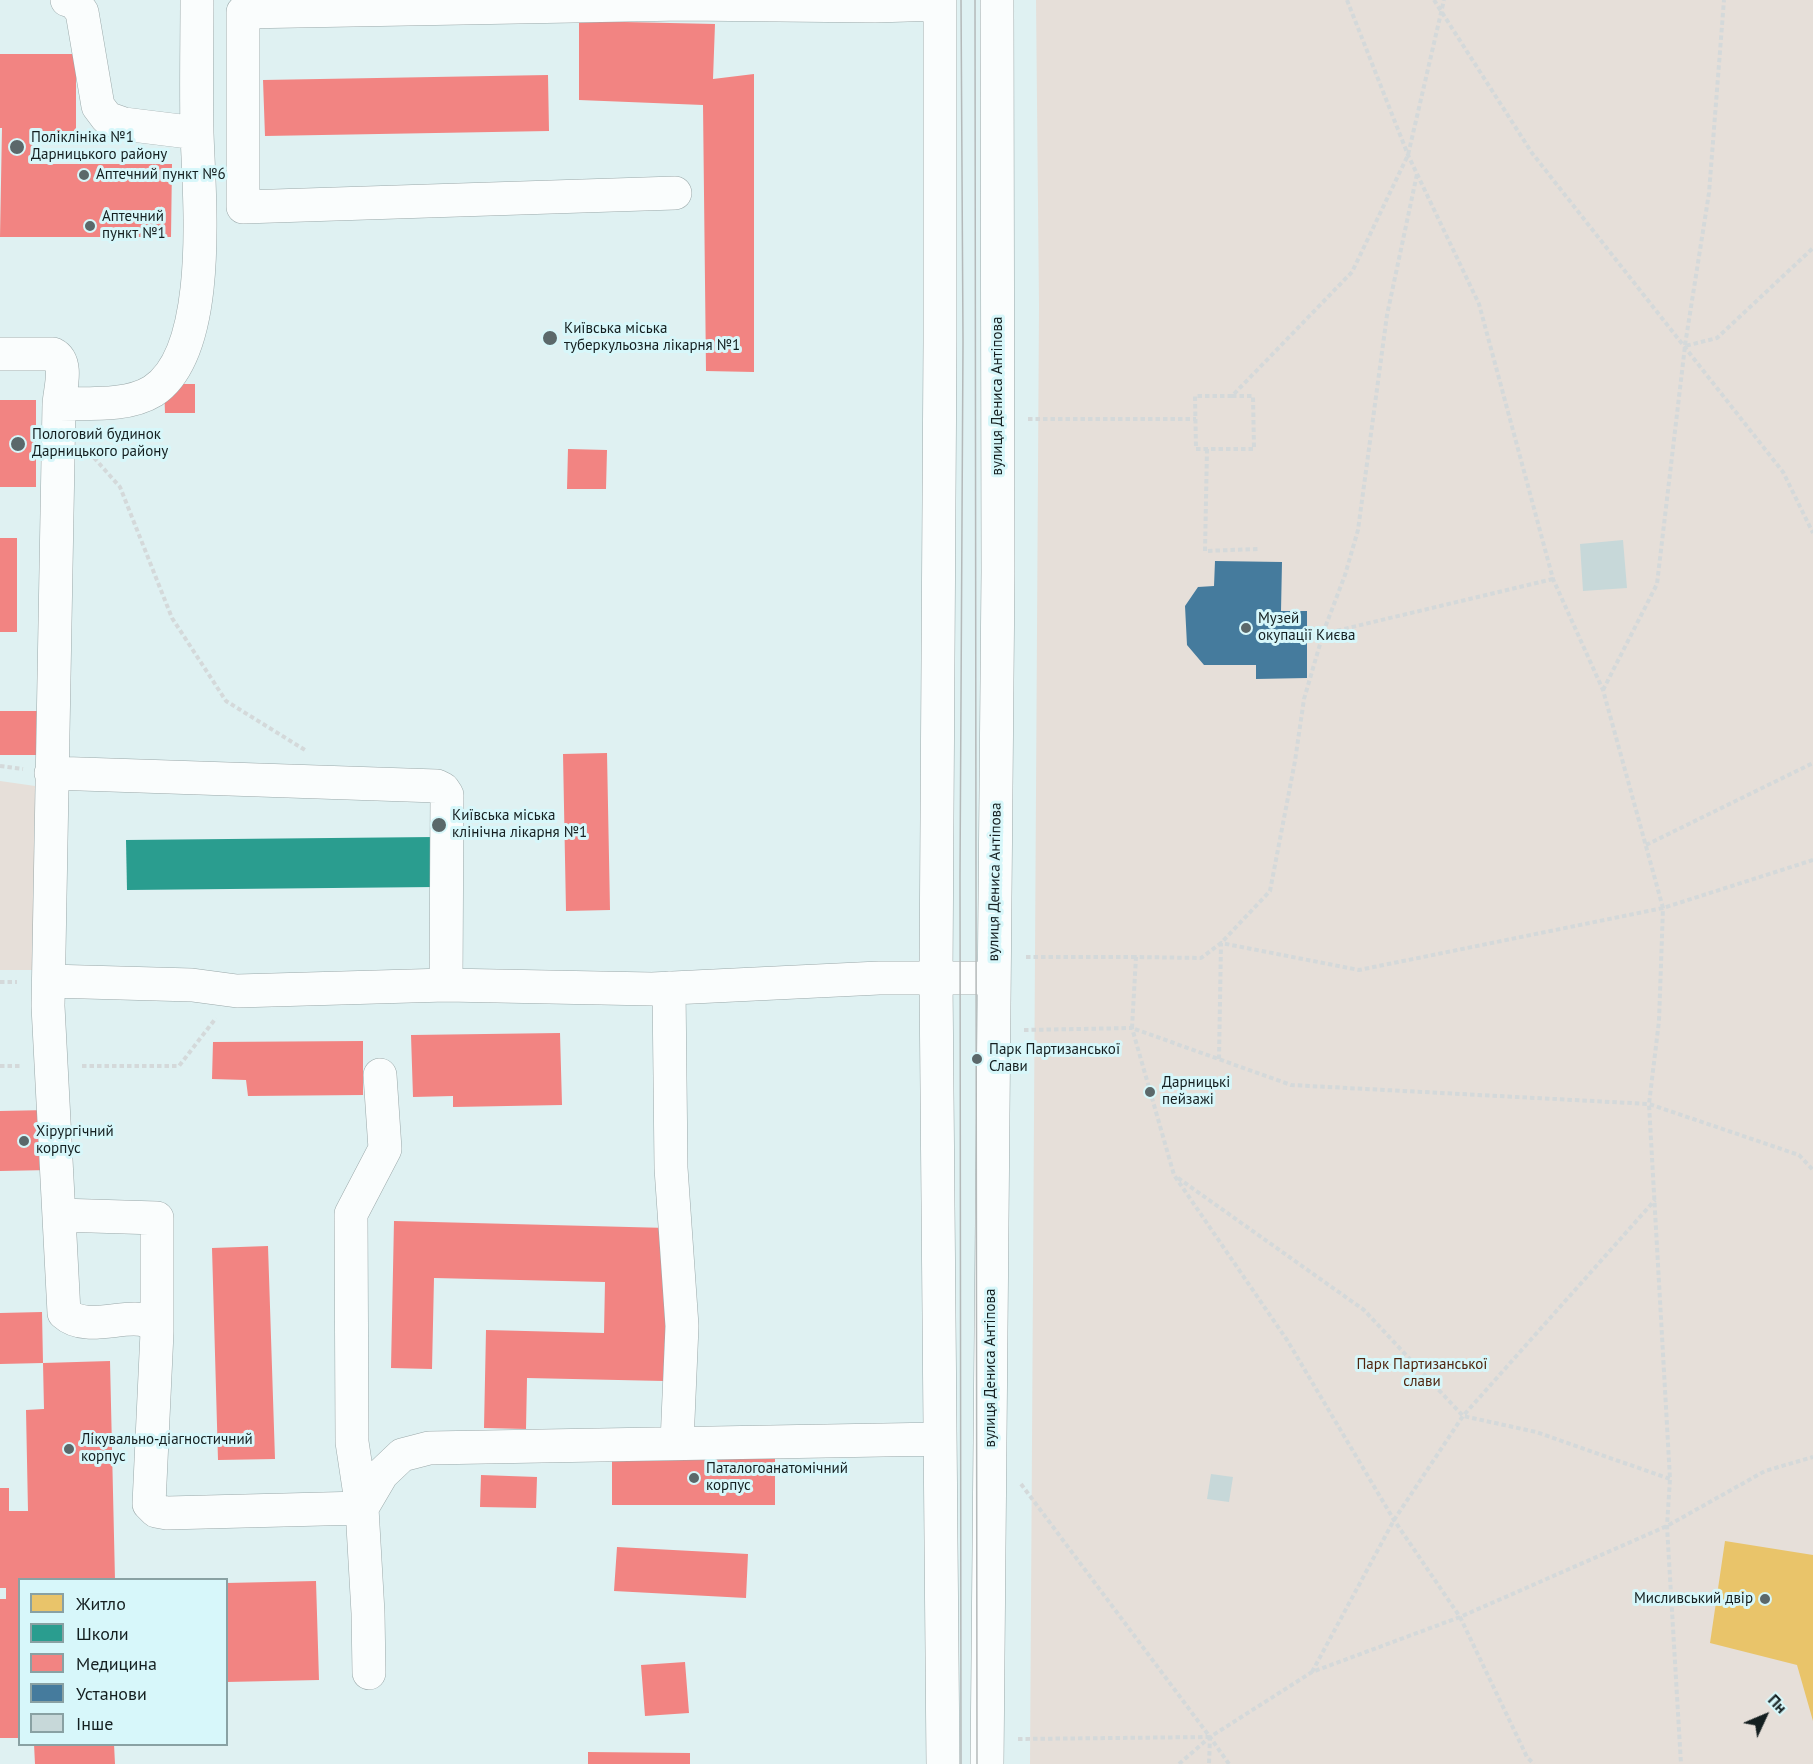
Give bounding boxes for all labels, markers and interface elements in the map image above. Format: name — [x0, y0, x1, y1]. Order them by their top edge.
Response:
place label: Поліклініка №1 Дарницького району — [31, 129, 167, 164]
marker: Поліклініка №1 Дарницького району — [8, 138, 26, 156]
place label: Аптечний пункт №6 — [96, 166, 226, 184]
marker: Аптечний пункт №6 — [77, 168, 91, 182]
place label: Аптечний пункт №1 — [102, 208, 166, 243]
marker: Аптечний пункт №1 — [83, 219, 97, 233]
street label: вулиця Дениса Антіпова — [989, 316, 1007, 476]
place label: Київська міська туберкульозна лікарня №1 — [564, 320, 740, 355]
marker: Київська міська туберкульозна лікарня №1 — [541, 329, 559, 347]
place label: Пологовий будинок Дарницького району — [32, 426, 168, 461]
marker: Пологовий будинок Дарницького району — [9, 435, 27, 453]
place label: Музей окупації Києва — [1258, 610, 1355, 645]
marker: Музей окупації Києва — [1239, 621, 1253, 635]
street label: вулиця Дениса Антіпова — [985, 802, 1005, 962]
place label: Київська міська клінічна лікарня №1 — [452, 807, 587, 842]
marker: Київська міська клінічна лікарня №1 — [430, 816, 448, 834]
place label: Парк Партизанської Слави — [989, 1041, 1120, 1076]
marker: Парк Партизанської Слави — [970, 1052, 984, 1066]
place label: Дарницькі пейзажі — [1162, 1074, 1230, 1109]
marker: Дарницькі пейзажі — [1143, 1085, 1157, 1099]
place label: Хірургічний корпус — [36, 1123, 114, 1158]
marker: Хірургічний корпус — [17, 1134, 31, 1148]
street label: вулиця Дениса Антіпова — [982, 1288, 1000, 1448]
park label: Парк Партизанської слави — [1356, 1356, 1488, 1391]
place label: Лікувально-діагностичний корпус — [81, 1431, 253, 1466]
marker: Лікувально-діагностичний корпус — [62, 1442, 76, 1456]
place label: Паталогоанатомічний корпус — [706, 1460, 848, 1495]
marker: Паталогоанатомічний корпус — [687, 1471, 701, 1485]
legend — [18, 1578, 228, 1746]
place label: Мисливський двір — [1634, 1590, 1753, 1608]
text: Житло — [76, 1592, 126, 1615]
marker: Мисливський двір — [1758, 1592, 1772, 1606]
text: Школи — [76, 1622, 129, 1645]
text: Медицина — [76, 1652, 157, 1675]
text: Установи — [76, 1682, 147, 1705]
north arrow — [1735, 1686, 1795, 1746]
text: Пн — [1764, 1690, 1792, 1717]
text: Інше — [76, 1712, 113, 1735]

